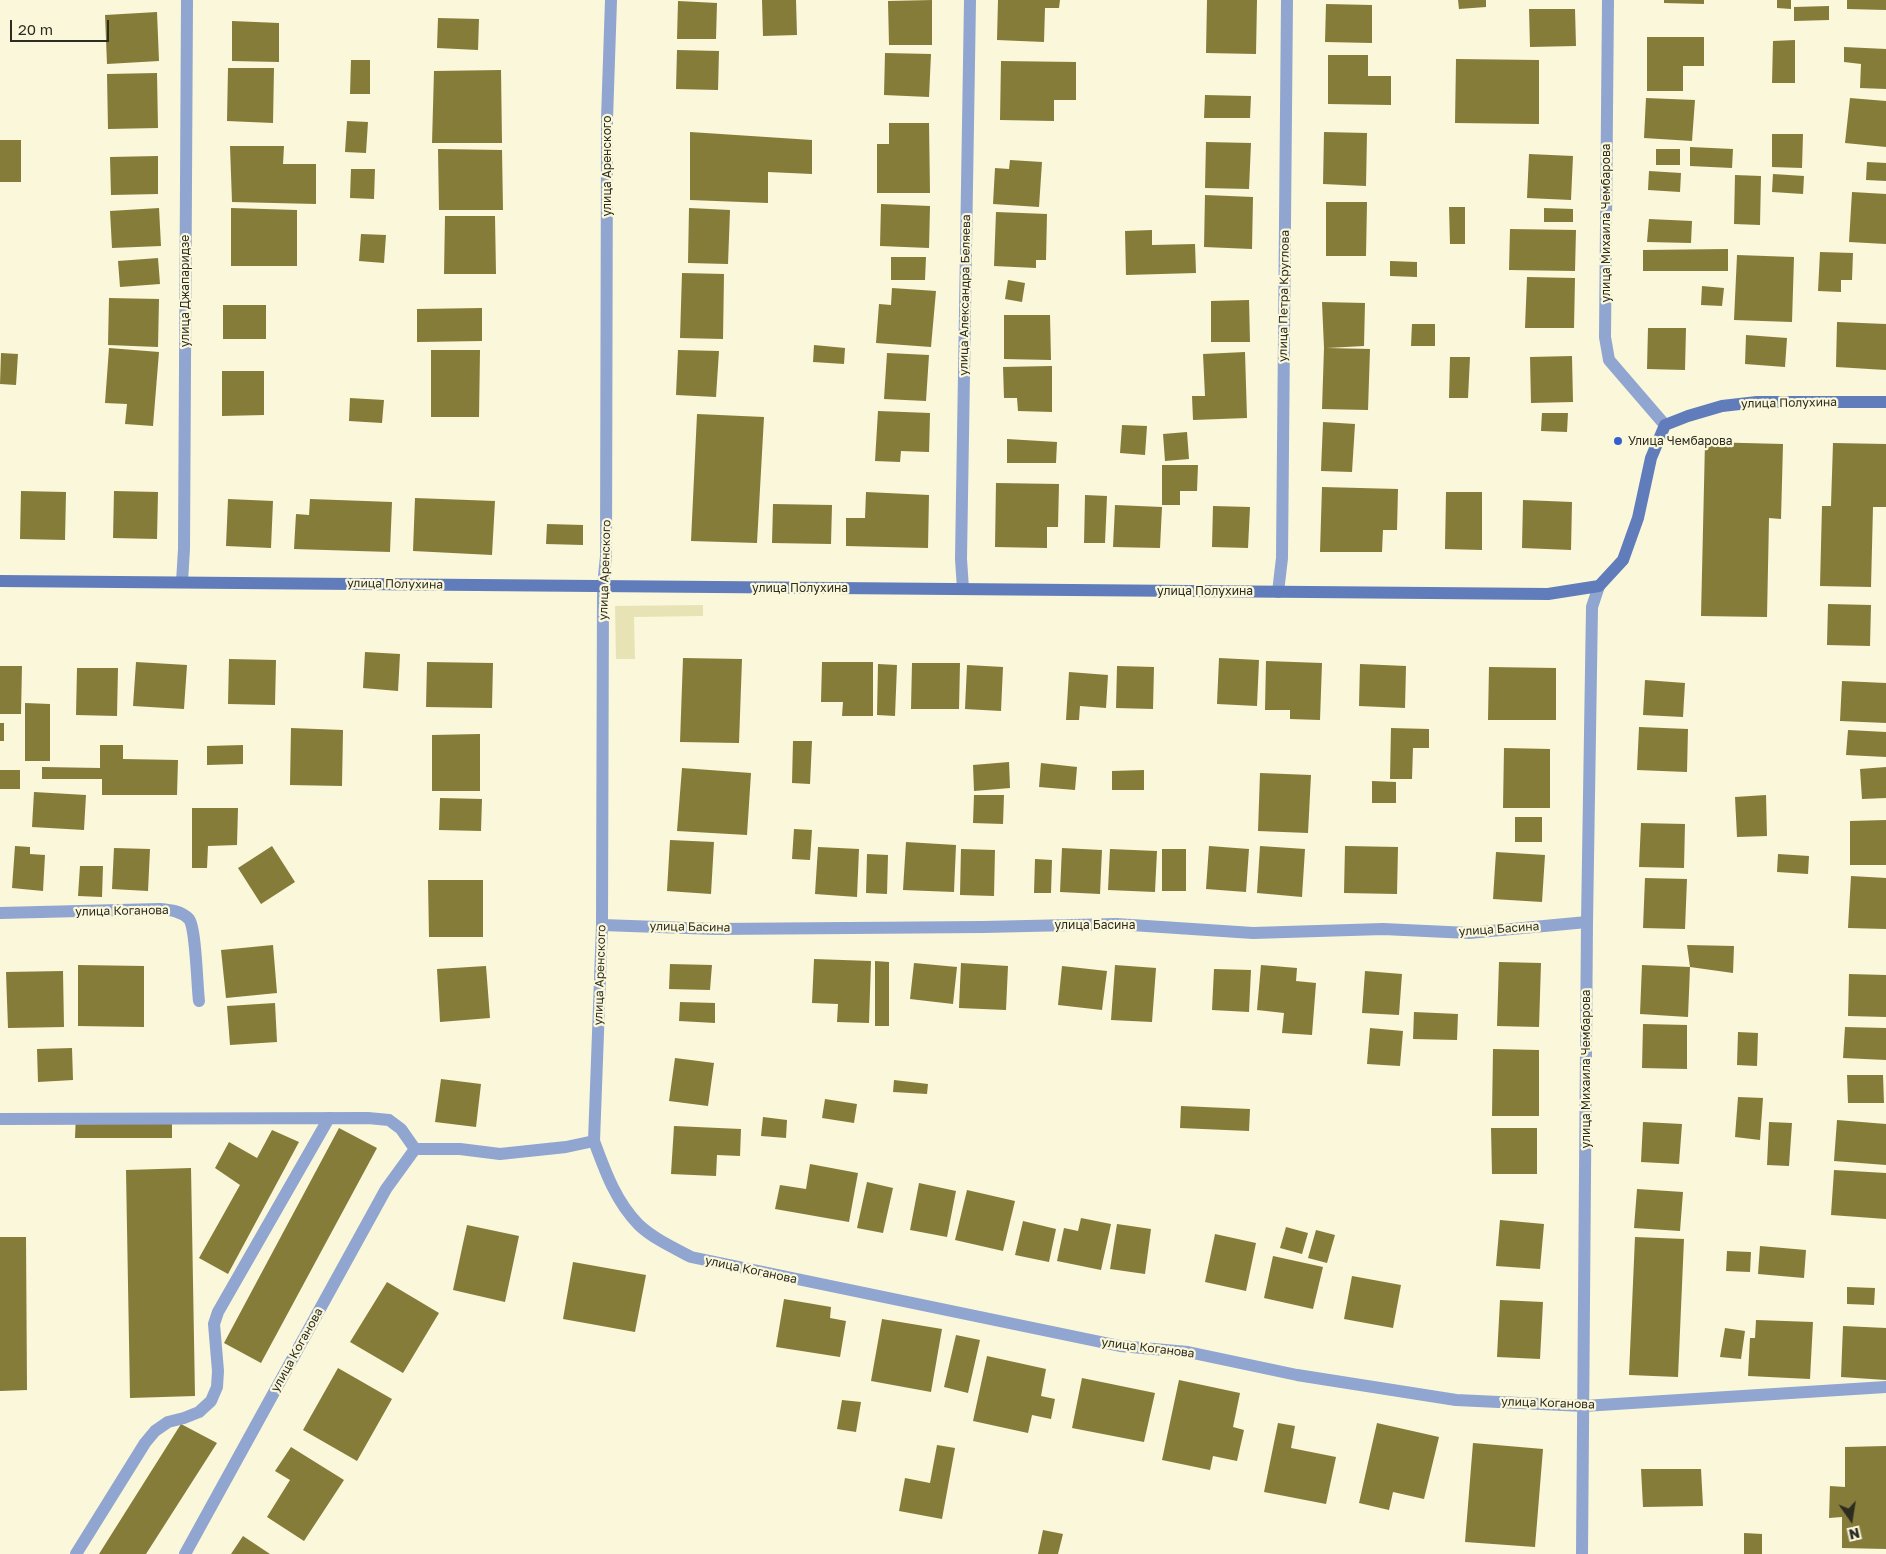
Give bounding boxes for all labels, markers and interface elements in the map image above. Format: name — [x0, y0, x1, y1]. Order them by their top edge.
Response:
scale bar — [12, 10, 111, 42]
text: 20 m — [18, 20, 53, 38]
street label: улица Аренского — [600, 116, 614, 216]
street label: улица Михаила Чембарова — [1599, 144, 1613, 302]
street label: улица Александра Беляева — [956, 214, 974, 376]
street label: улица Петра Круглова — [1276, 230, 1292, 362]
street label: улица Джапаридзе — [178, 235, 192, 347]
street label: улица Полухина — [1741, 395, 1837, 411]
place label: Улица Чембарова — [1628, 434, 1732, 448]
marker: Улица Чембарова — [1612, 435, 1624, 447]
street label: улица Аренского — [596, 519, 614, 621]
street label: улица Полухина — [347, 576, 443, 592]
street label: улица Полухина — [752, 581, 848, 595]
street label: улица Полухина — [1157, 584, 1253, 598]
street label: улица Коганова — [75, 903, 169, 919]
street label: улица Басина — [1055, 918, 1135, 932]
street label: улица Басина — [649, 919, 731, 935]
street label: улица Басина — [1458, 919, 1540, 939]
street label: улица Аренского — [591, 924, 609, 1026]
street label: улица Михаила Чембарова — [1579, 990, 1593, 1148]
street label: улица Коганова — [704, 1253, 798, 1287]
street label: улица Коганова — [268, 1306, 326, 1394]
street label: улица Коганова — [1101, 1335, 1195, 1361]
street label: улица Коганова — [1501, 1394, 1595, 1412]
north arrow — [1826, 1494, 1876, 1544]
text: N — [1847, 1525, 1862, 1544]

